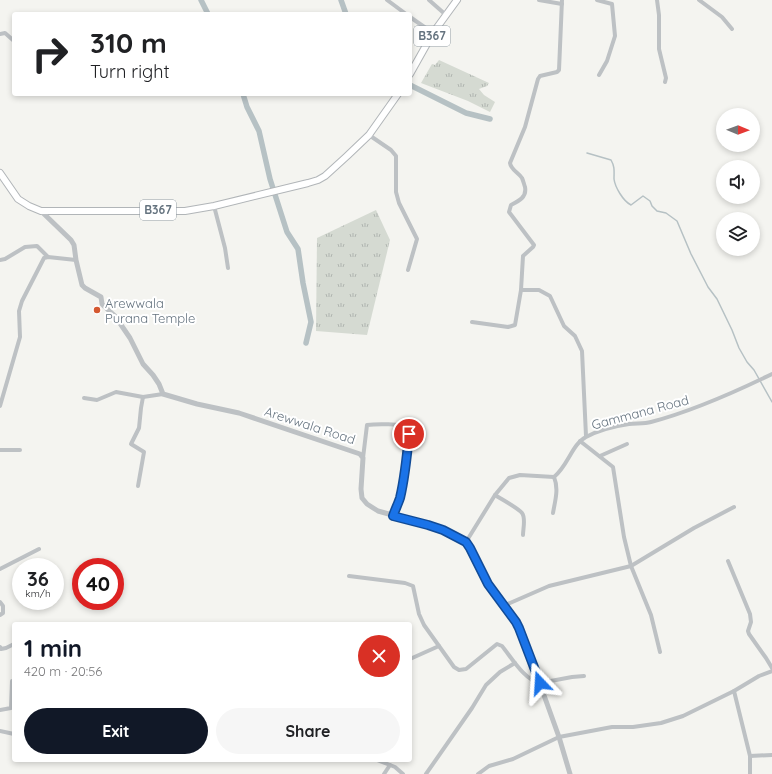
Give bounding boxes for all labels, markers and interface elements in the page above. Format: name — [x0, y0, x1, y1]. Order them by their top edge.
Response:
text: 310 m — [90, 25, 167, 60]
road number: B367 — [414, 26, 450, 46]
icon: right — [24, 28, 76, 80]
text: Turn right — [90, 60, 170, 83]
north arrow — [716, 108, 760, 152]
map controls — [716, 108, 760, 256]
button: sound — [716, 160, 760, 204]
road number: B367 — [140, 200, 176, 220]
button: layers — [716, 212, 760, 256]
place label: Arewwala Purana Temple — [105, 295, 195, 326]
marker: Arewwala Purana Temple — [92, 305, 102, 315]
street label: Gammana Road — [590, 391, 690, 433]
street label: Arewwala Road — [263, 403, 357, 447]
pin — [392, 417, 426, 451]
icon: arrive — [398, 423, 420, 445]
speed limit sign: 40 — [72, 558, 124, 610]
text: 36 — [27, 566, 49, 591]
text: km/h — [25, 587, 51, 600]
text: 1 min — [24, 633, 82, 663]
button: close — [358, 635, 400, 677]
position arrow — [519, 662, 561, 704]
text: 420 m · 20:56 — [24, 663, 102, 679]
button: Exit — [24, 708, 208, 754]
button: Share — [216, 708, 400, 754]

